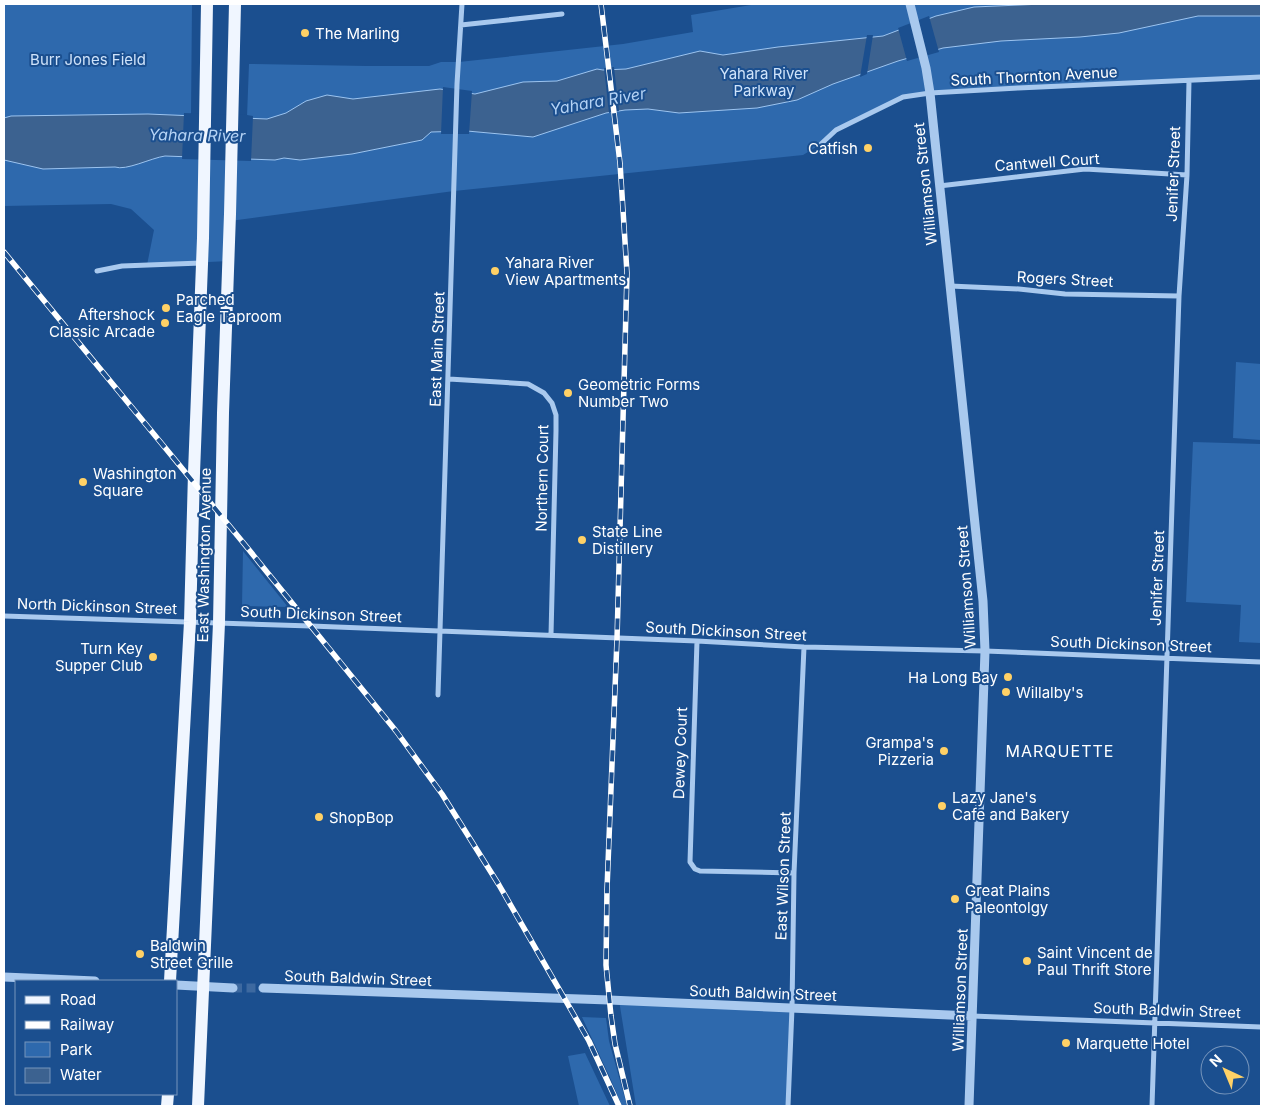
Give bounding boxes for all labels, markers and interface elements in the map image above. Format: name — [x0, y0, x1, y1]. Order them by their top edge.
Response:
place label: The Marling — [315, 24, 400, 43]
marker: The Marling — [299, 27, 311, 39]
park label: Burr Jones Field — [30, 50, 146, 69]
street label: South Thornton Avenue — [950, 62, 1118, 90]
park label: Yahara River Parkway — [720, 64, 809, 100]
water label: Yahara River — [549, 83, 648, 119]
street label: Williamson Street — [909, 122, 941, 246]
water label: Yahara River — [148, 124, 247, 146]
street label: Jenifer Street — [1162, 126, 1184, 222]
place label: Catfish — [808, 139, 858, 158]
marker: Catfish — [862, 142, 874, 154]
street label: Cantwell Court — [994, 149, 1100, 175]
place label: Yahara River View Apartments — [505, 253, 626, 289]
marker: Yahara River View Apartments — [489, 265, 501, 277]
street label: Rogers Street — [1016, 267, 1114, 291]
place label: Parched Eagle Taproom — [176, 290, 282, 326]
street label: East Main Street — [425, 291, 449, 407]
marker: Parched Eagle Taproom — [160, 302, 172, 314]
place label: Aftershock Classic Arcade — [49, 305, 156, 341]
marker: Aftershock Classic Arcade — [159, 317, 171, 329]
place label: Geometric Forms Number Two — [578, 375, 700, 411]
marker: Geometric Forms Number Two — [562, 387, 574, 399]
street label: Northern Court — [532, 424, 552, 532]
place label: Washington Square — [93, 464, 177, 500]
street label: East Washington Avenue — [193, 467, 215, 643]
marker: Washington Square — [77, 476, 89, 488]
place label: State Line Distillery — [592, 522, 662, 558]
street label: Williamson Street — [952, 525, 980, 649]
street label: Jenifer Street — [1146, 530, 1168, 626]
marker: State Line Distillery — [576, 534, 588, 546]
street label: North Dickinson Street — [17, 594, 177, 618]
street label: South Dickinson Street — [240, 602, 402, 626]
street label: South Dickinson Street — [645, 617, 807, 645]
street label: South Dickinson Street — [1050, 632, 1212, 656]
place label: Turn Key Supper Club — [55, 639, 144, 675]
marker: Turn Key Supper Club — [147, 651, 159, 663]
place label: Ha Long Bay — [908, 668, 999, 687]
marker: Ha Long Bay — [1002, 671, 1014, 683]
place label: Willalby's — [1016, 683, 1084, 702]
marker: Willalby's — [1000, 686, 1012, 698]
street label: Dewey Court — [669, 707, 691, 799]
place label: Grampa's Pizzeria — [865, 733, 934, 769]
district label: MARQUETTE — [1006, 741, 1114, 761]
marker: Grampa's Pizzeria — [938, 745, 950, 757]
place label: Lazy Jane's Cafe and Bakery — [952, 788, 1070, 824]
marker: Lazy Jane's Cafe and Bakery — [936, 800, 948, 812]
place label: ShopBop — [329, 808, 394, 827]
marker: ShopBop — [313, 811, 325, 823]
street label: East Wilson Street — [771, 811, 795, 941]
place label: Great Plains Paleontolgy — [965, 881, 1050, 917]
marker: Great Plains Paleontolgy — [949, 893, 961, 905]
street label: Williamson Street — [948, 928, 972, 1052]
place label: Baldwin Street Grille — [150, 936, 233, 972]
place label: Saint Vincent de Paul Thrift Store — [1037, 943, 1153, 979]
marker: Baldwin Street Grille — [134, 948, 146, 960]
marker: Saint Vincent de Paul Thrift Store — [1021, 955, 1033, 967]
street label: South Baldwin Street — [284, 966, 432, 990]
legend — [15, 980, 178, 1095]
street label: South Baldwin Street — [689, 981, 837, 1005]
text: Road — [60, 990, 96, 1009]
street label: South Baldwin Street — [1093, 998, 1241, 1022]
text: Railway — [60, 1015, 115, 1034]
place label: Marquette Hotel — [1076, 1034, 1190, 1053]
marker: Marquette Hotel — [1060, 1037, 1072, 1049]
text: Park — [60, 1040, 93, 1059]
north arrow — [1200, 1045, 1250, 1095]
text: N — [1206, 1050, 1225, 1070]
text: Water — [60, 1065, 102, 1084]

